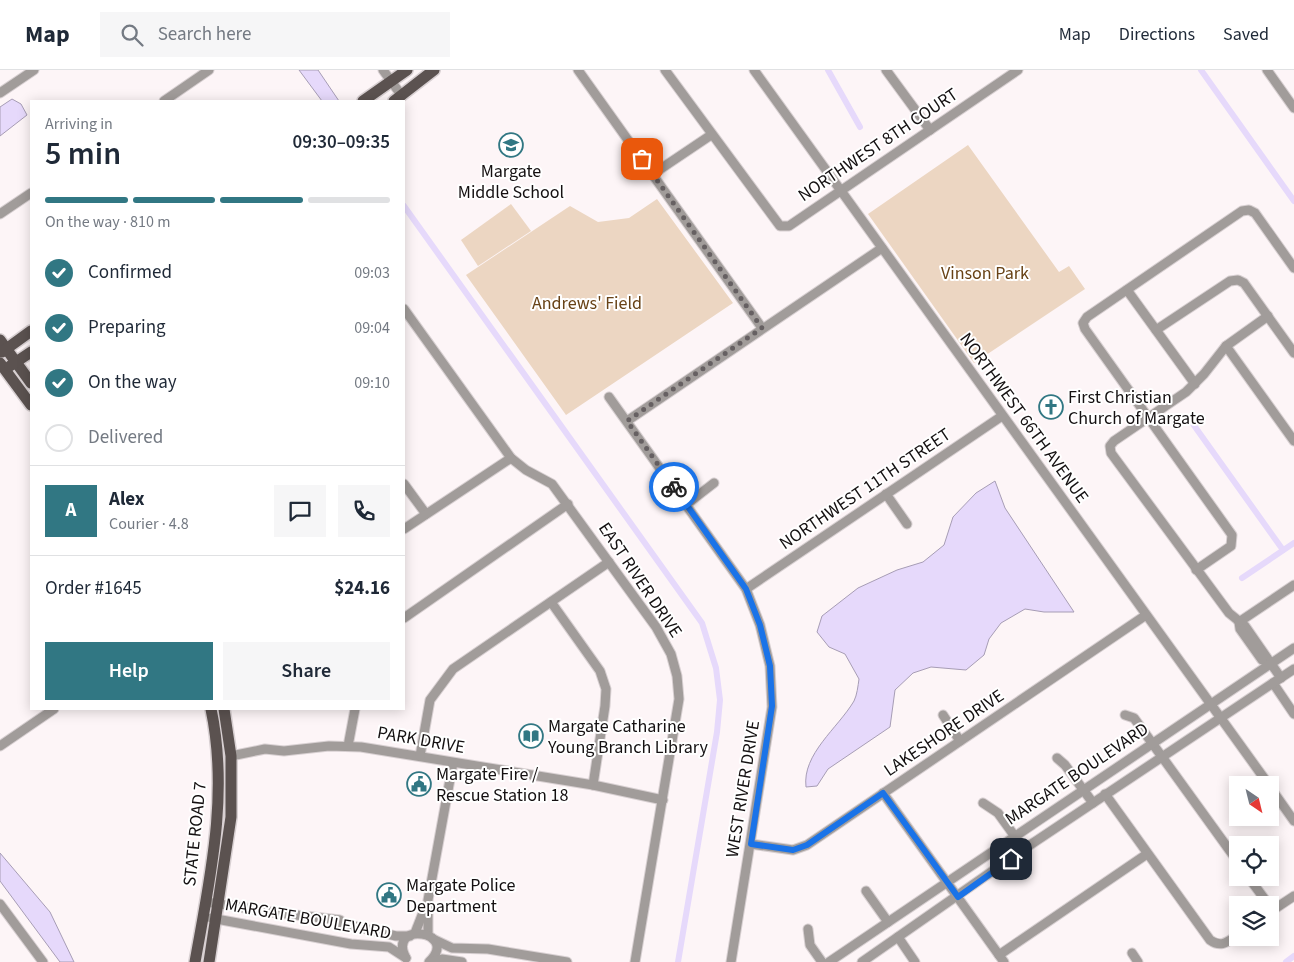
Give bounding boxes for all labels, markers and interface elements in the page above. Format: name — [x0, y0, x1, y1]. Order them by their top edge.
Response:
search box — [100, 12, 450, 57]
text: Map — [25, 17, 70, 52]
icon: search — [118, 21, 146, 49]
text: Search here — [158, 21, 251, 48]
text: Map — [1059, 22, 1091, 47]
text: Directions — [1119, 22, 1195, 47]
text: Saved — [1223, 22, 1269, 47]
street label: NORTHWEST 8TH COURT — [793, 82, 963, 208]
text: Arriving in — [45, 113, 113, 135]
text: 09:30–09:35 — [292, 129, 390, 156]
text: 5 min — [45, 131, 121, 177]
school or university icon: Margate Middle School — [498, 132, 524, 158]
pin — [621, 138, 663, 180]
icon: bag — [628, 145, 656, 173]
place label: Margate Middle School — [458, 159, 564, 205]
text: On the way · 810 m — [45, 211, 170, 233]
icon: check — [45, 259, 73, 287]
text: Confirmed — [88, 259, 172, 286]
park label: Vinson Park — [941, 261, 1029, 286]
text: 09:03 — [354, 262, 390, 284]
park label: Andrews' Field — [532, 291, 642, 316]
icon: check — [45, 314, 73, 342]
text: Preparing — [88, 314, 166, 341]
text: 09:04 — [354, 317, 390, 339]
street label: NORTHWEST 66TH AVENUE — [954, 328, 1094, 508]
icon: check — [45, 369, 73, 397]
text: On the way — [88, 369, 177, 396]
text: 09:10 — [354, 372, 390, 394]
place label: First Christian Church of Margate — [1068, 385, 1205, 431]
church icon: First Christian Church of Margate — [1038, 394, 1064, 420]
street label: NORTHWEST 11TH STREET — [774, 422, 956, 556]
text: Delivered — [88, 424, 163, 451]
courier — [649, 462, 699, 512]
icon: bike — [660, 473, 688, 501]
button: chat — [274, 485, 326, 537]
button: phone — [338, 485, 390, 537]
text: Alex — [109, 486, 145, 513]
text: A — [66, 497, 76, 524]
text: Courier · 4.8 — [109, 513, 189, 535]
street label: EAST RIVER DRIVE — [592, 517, 688, 643]
text: Order #1645 — [45, 575, 142, 602]
text: $24.16 — [334, 575, 390, 602]
button: Help — [45, 642, 213, 700]
button: Share — [223, 642, 390, 700]
street label: LAKESHORE DRIVE — [879, 684, 1009, 782]
place label: Margate Catharine Young Branch Library — [547, 714, 709, 760]
street label: MARGATE BOULEVARD — [1000, 717, 1154, 831]
street label: WEST RIVER DRIVE — [720, 719, 766, 859]
street label: PARK DRIVE — [375, 720, 467, 760]
library icon: Margate Catharine Young Branch Library — [518, 723, 544, 749]
place label: Margate Fire / Rescue Station 18 — [436, 762, 568, 808]
public building icon: Margate Fire / Rescue Station 18 — [406, 771, 432, 797]
north arrow — [1229, 776, 1279, 826]
map controls — [1229, 776, 1279, 946]
street label: STATE ROAD 7 — [177, 780, 213, 888]
button: locate — [1229, 836, 1279, 886]
pin — [990, 838, 1032, 880]
icon: home — [997, 845, 1025, 873]
place label: Margate Police Department — [406, 873, 516, 919]
public building icon: Margate Police Department — [376, 882, 402, 908]
street label: MARGATE BOULEVARD — [223, 892, 393, 946]
button: layers — [1229, 896, 1279, 946]

